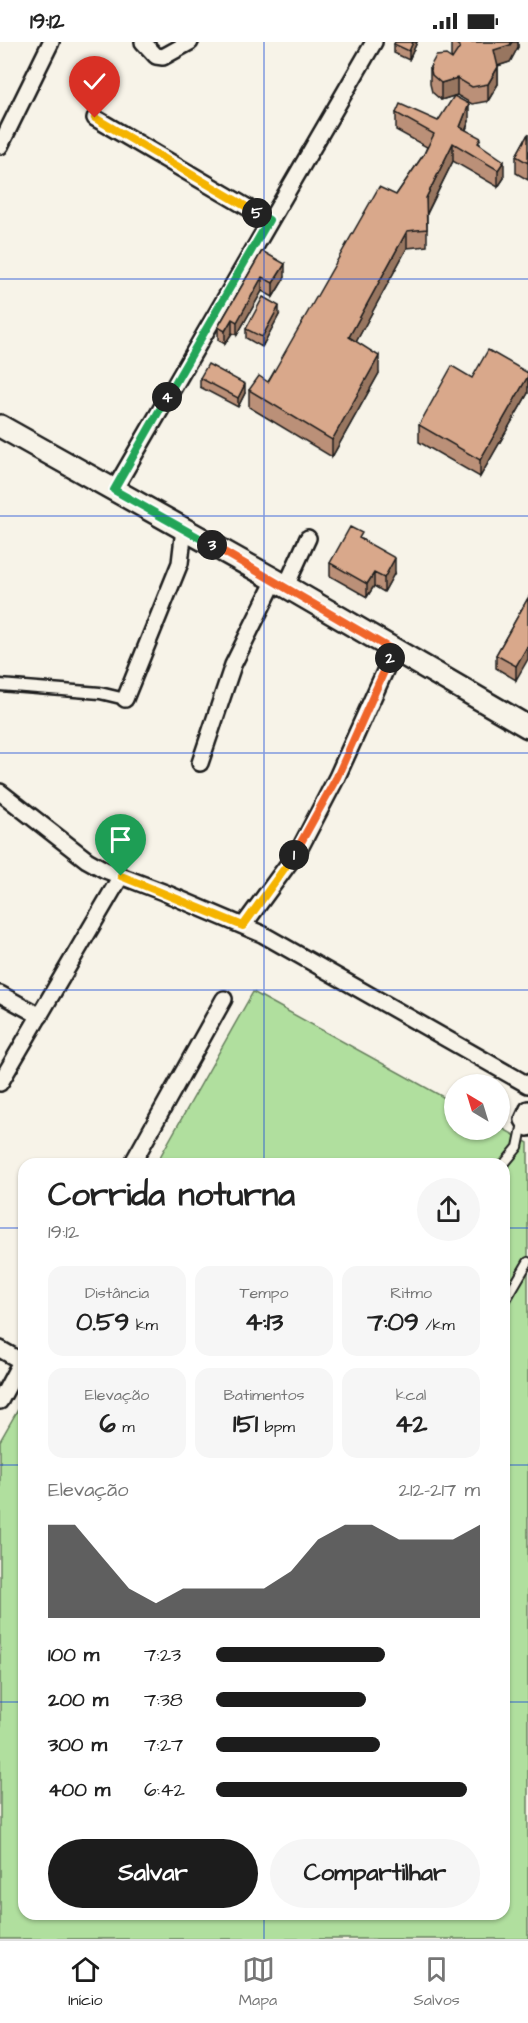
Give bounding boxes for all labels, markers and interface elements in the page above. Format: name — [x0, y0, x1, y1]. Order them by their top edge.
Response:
text: 19:12 — [30, 6, 64, 37]
pin — [69, 56, 120, 118]
icon: check — [78, 65, 111, 98]
pin: 5 — [242, 198, 272, 228]
text: 5 — [251, 202, 263, 224]
pin: 4 — [152, 382, 182, 412]
text: 4 — [162, 386, 172, 408]
pin: 3 — [197, 530, 227, 560]
text: 3 — [208, 534, 216, 556]
pin: 2 — [375, 643, 405, 673]
text: 2 — [385, 647, 395, 669]
pin — [95, 814, 146, 876]
icon: arrive — [104, 823, 137, 856]
pin: 1 — [279, 840, 309, 870]
text: 1 — [293, 844, 295, 866]
north arrow — [444, 1074, 510, 1140]
map controls — [444, 1074, 510, 1140]
text: Corrida noturna — [48, 1172, 295, 1218]
button: share — [417, 1178, 480, 1241]
text: 19:12 — [48, 1218, 79, 1246]
text: Distância — [85, 1282, 149, 1304]
text: Tempo — [240, 1282, 288, 1304]
text: Ritmo — [390, 1282, 432, 1304]
text: 0.59 — [76, 1304, 129, 1340]
text: 4:13 — [245, 1304, 283, 1340]
text: 7:09 — [367, 1304, 419, 1340]
text: km — [129, 1314, 158, 1336]
text: /km — [419, 1314, 455, 1336]
text: Elevação — [85, 1384, 149, 1406]
text: Batimentos — [223, 1384, 305, 1406]
text: kcal — [396, 1384, 426, 1406]
text: 6 — [99, 1406, 116, 1442]
text: 151 — [233, 1406, 258, 1442]
text: 42 — [395, 1406, 427, 1442]
text: m — [116, 1416, 135, 1438]
text: bpm — [258, 1416, 295, 1438]
text: Elevação — [48, 1476, 128, 1504]
text: 212–217 m — [398, 1476, 480, 1504]
text: 100 m — [48, 1641, 99, 1669]
text: 7:23 — [144, 1641, 181, 1669]
text: 200 m — [48, 1686, 108, 1714]
text: 7:38 — [144, 1686, 183, 1714]
text: 300 m — [48, 1731, 107, 1759]
text: 7:27 — [144, 1731, 183, 1759]
text: 400 m — [48, 1776, 110, 1804]
text: 6:42 — [144, 1776, 185, 1804]
button: Salvar — [48, 1839, 258, 1908]
button: Compartilhar — [270, 1839, 480, 1908]
tab: Início — [68, 1953, 103, 2011]
tab: Mapa — [239, 1953, 277, 2011]
tab: Salvos — [414, 1953, 460, 2011]

